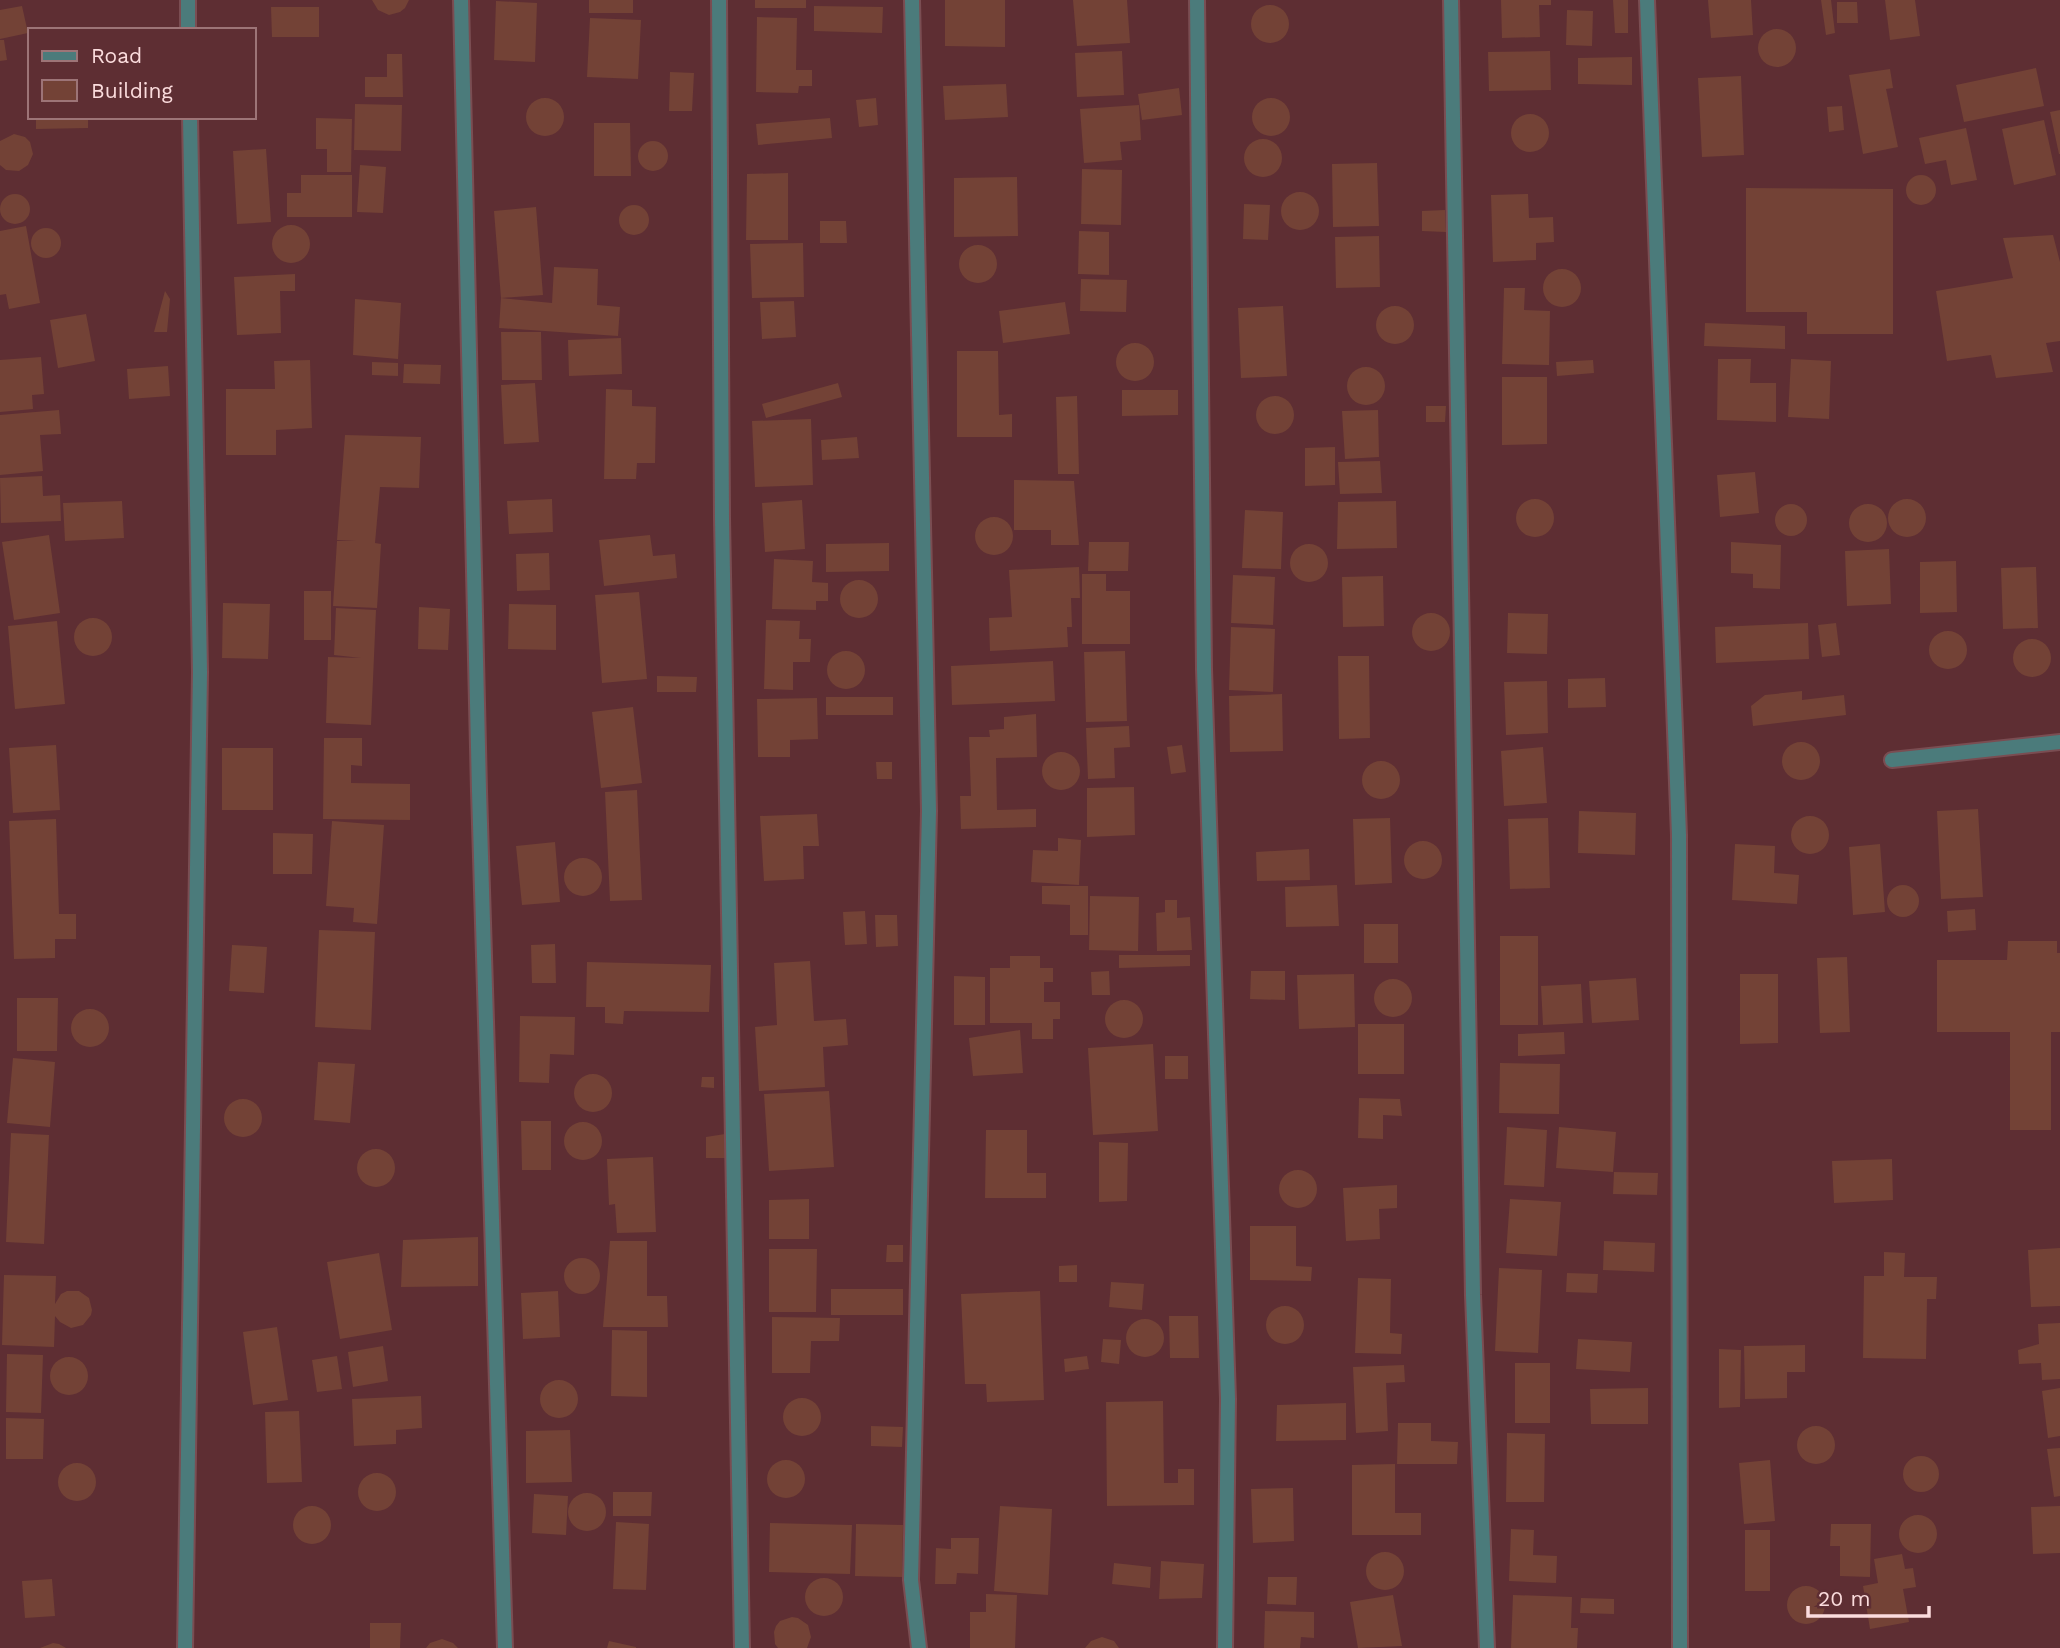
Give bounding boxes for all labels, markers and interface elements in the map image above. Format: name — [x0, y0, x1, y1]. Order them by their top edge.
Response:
legend — [28, 28, 256, 119]
text: Road — [91, 43, 142, 68]
text: Building — [91, 78, 173, 103]
scale bar — [1808, 1574, 1929, 1618]
text: 20 m — [1818, 1586, 1870, 1611]

